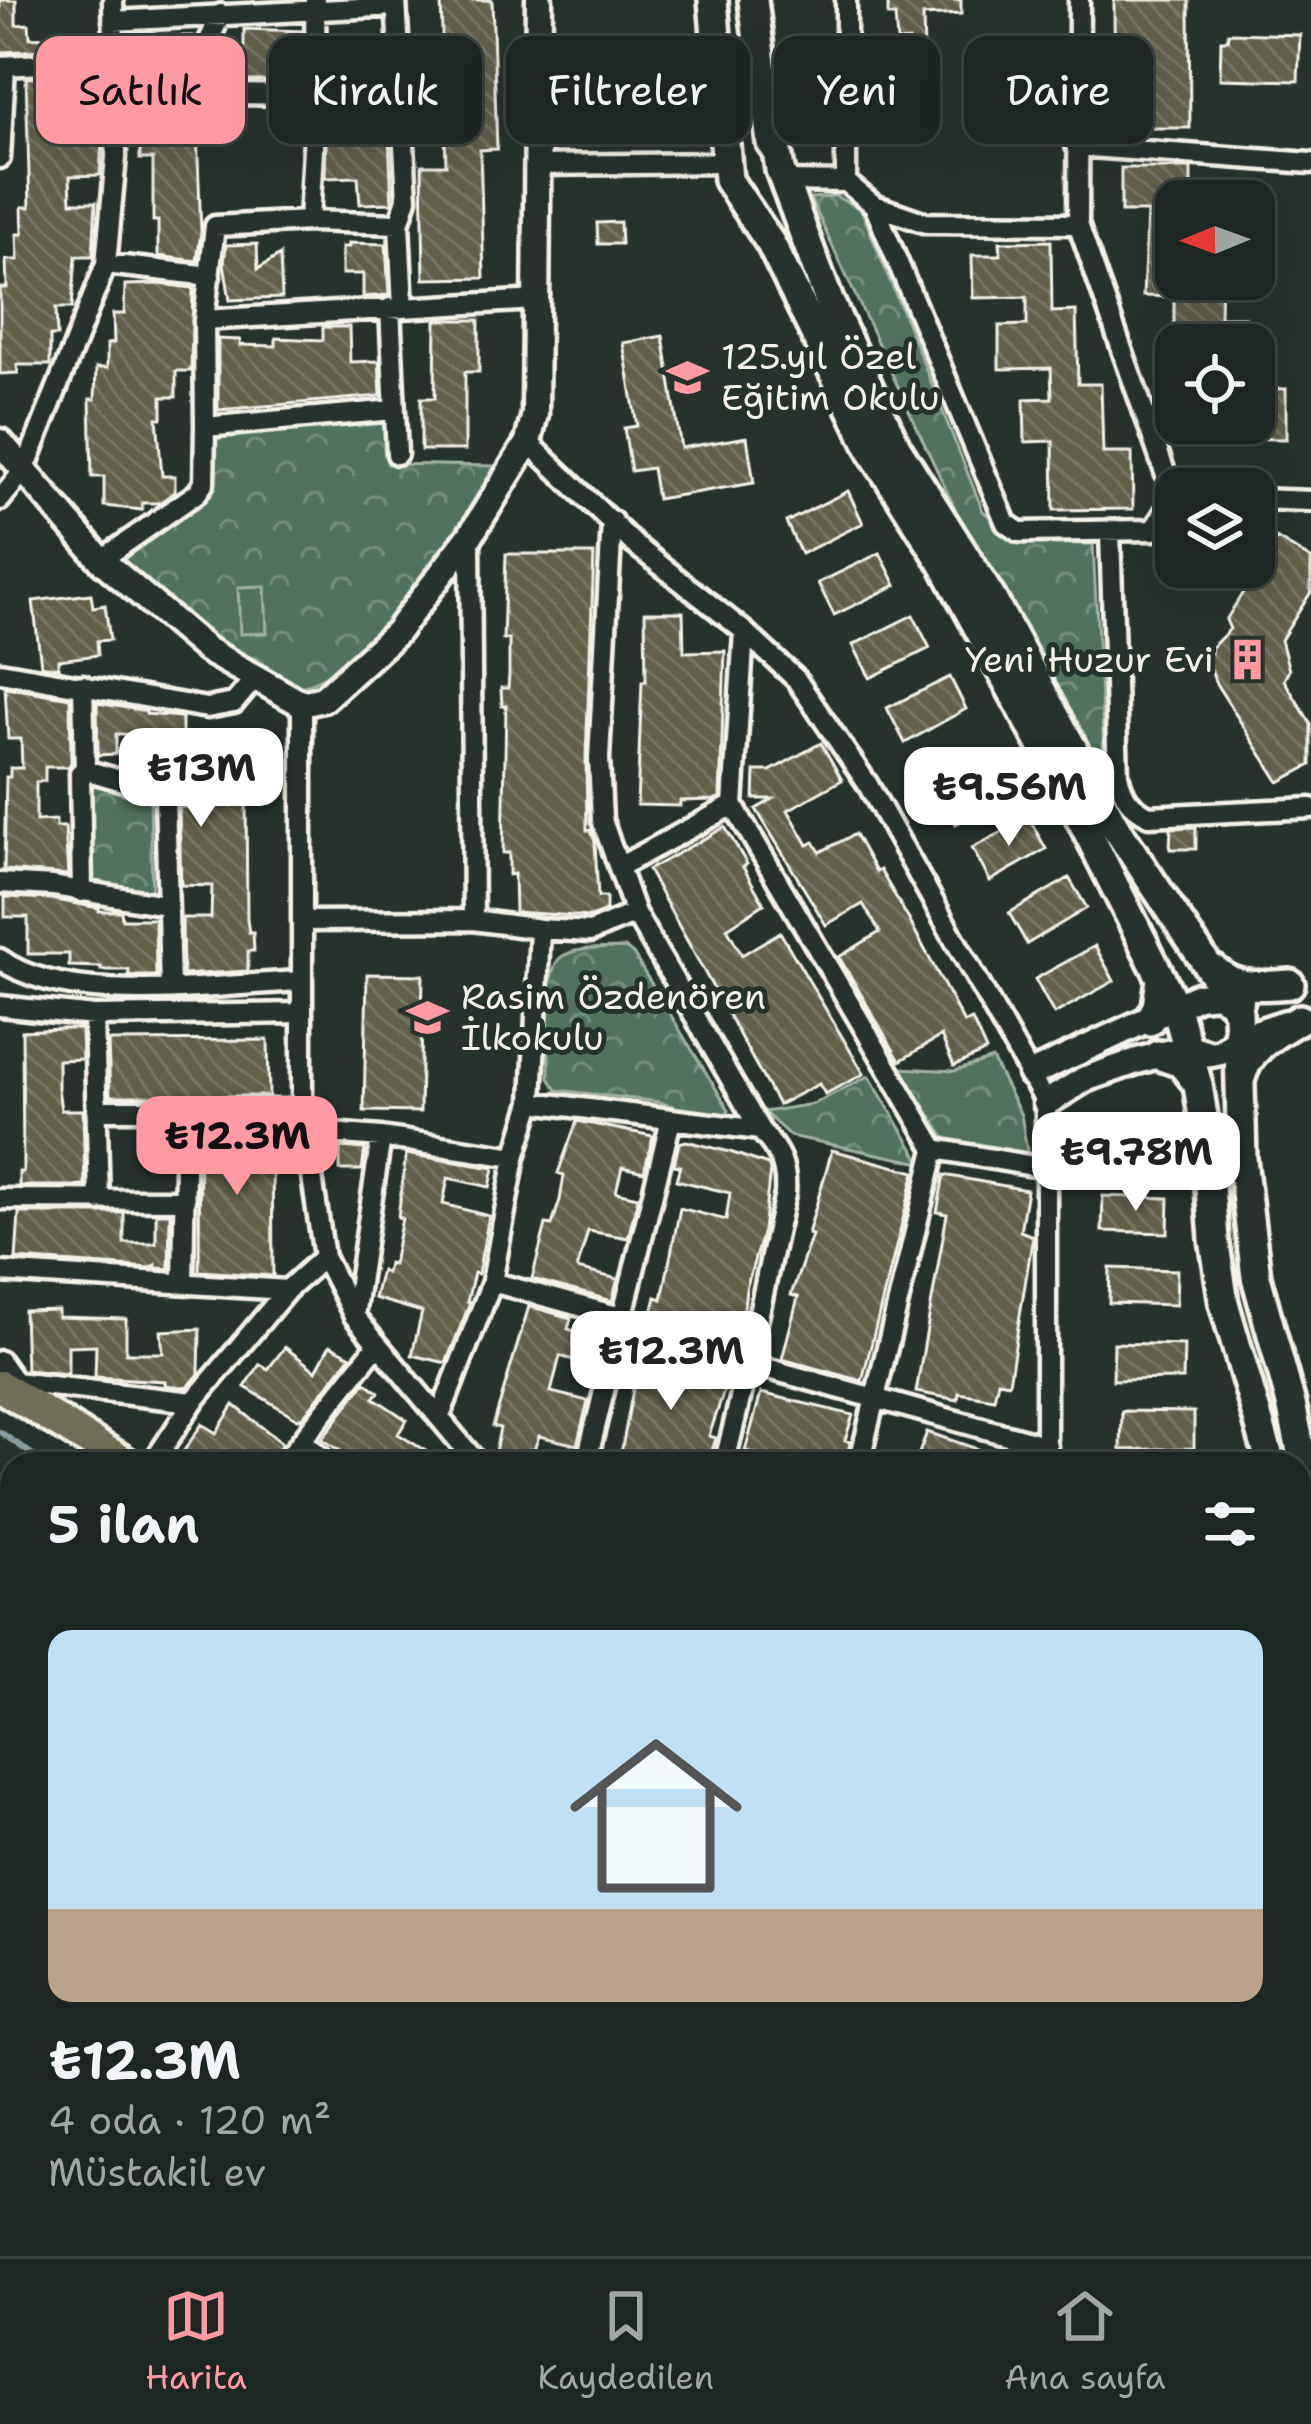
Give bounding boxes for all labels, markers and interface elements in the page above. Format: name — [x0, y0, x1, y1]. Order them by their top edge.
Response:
chip: Satılık — [36, 36, 245, 144]
chip: Kiralık — [269, 36, 482, 144]
chip: Filtreler — [506, 36, 750, 144]
chip: Yeni — [774, 36, 940, 144]
chip: Daire — [964, 36, 1153, 144]
north arrow — [1155, 180, 1275, 300]
map controls — [1155, 180, 1275, 588]
button: locate — [1155, 324, 1275, 444]
place label: 125.yıl Özel Eğitim Okulu — [721, 332, 940, 422]
school or university icon: 125.yıl Özel Eğitim Okulu — [664, 354, 710, 400]
button: layers — [1155, 468, 1275, 588]
place label: Yeni Huzur Evi — [965, 635, 1214, 684]
building icon: Yeni Huzur Evi — [1225, 636, 1271, 682]
pin: ₺13M — [130, 728, 272, 830]
text: ₺13M — [146, 741, 256, 793]
pin: ₺9.56M — [911, 747, 1107, 849]
text: ₺9.56M — [931, 760, 1087, 812]
place label: Rasim Özdenören İlkokulu — [461, 972, 766, 1062]
school or university icon: Rasim Özdenören İlkokulu — [404, 994, 450, 1040]
pin: ₺12.3M — [139, 1096, 335, 1198]
text: ₺12.3M — [163, 1109, 311, 1161]
pin: ₺9.78M — [1038, 1112, 1234, 1214]
text: ₺9.78M — [1059, 1125, 1213, 1177]
pin: ₺12.3M — [573, 1311, 769, 1413]
text: ₺12.3M — [597, 1324, 745, 1376]
text: 5 ilan — [48, 1490, 199, 1558]
icon: filters — [1197, 1491, 1263, 1557]
icon: home — [548, 1708, 764, 1924]
text: ₺12.3M — [48, 2026, 241, 2094]
text: 4 oda · 120 m² — [48, 2094, 331, 2146]
text: Müstakil ev — [48, 2146, 266, 2198]
tab: Harita — [145, 2283, 247, 2400]
tab: Kaydedilen — [537, 2283, 714, 2400]
tab: Ana sayfa — [1005, 2283, 1166, 2400]

